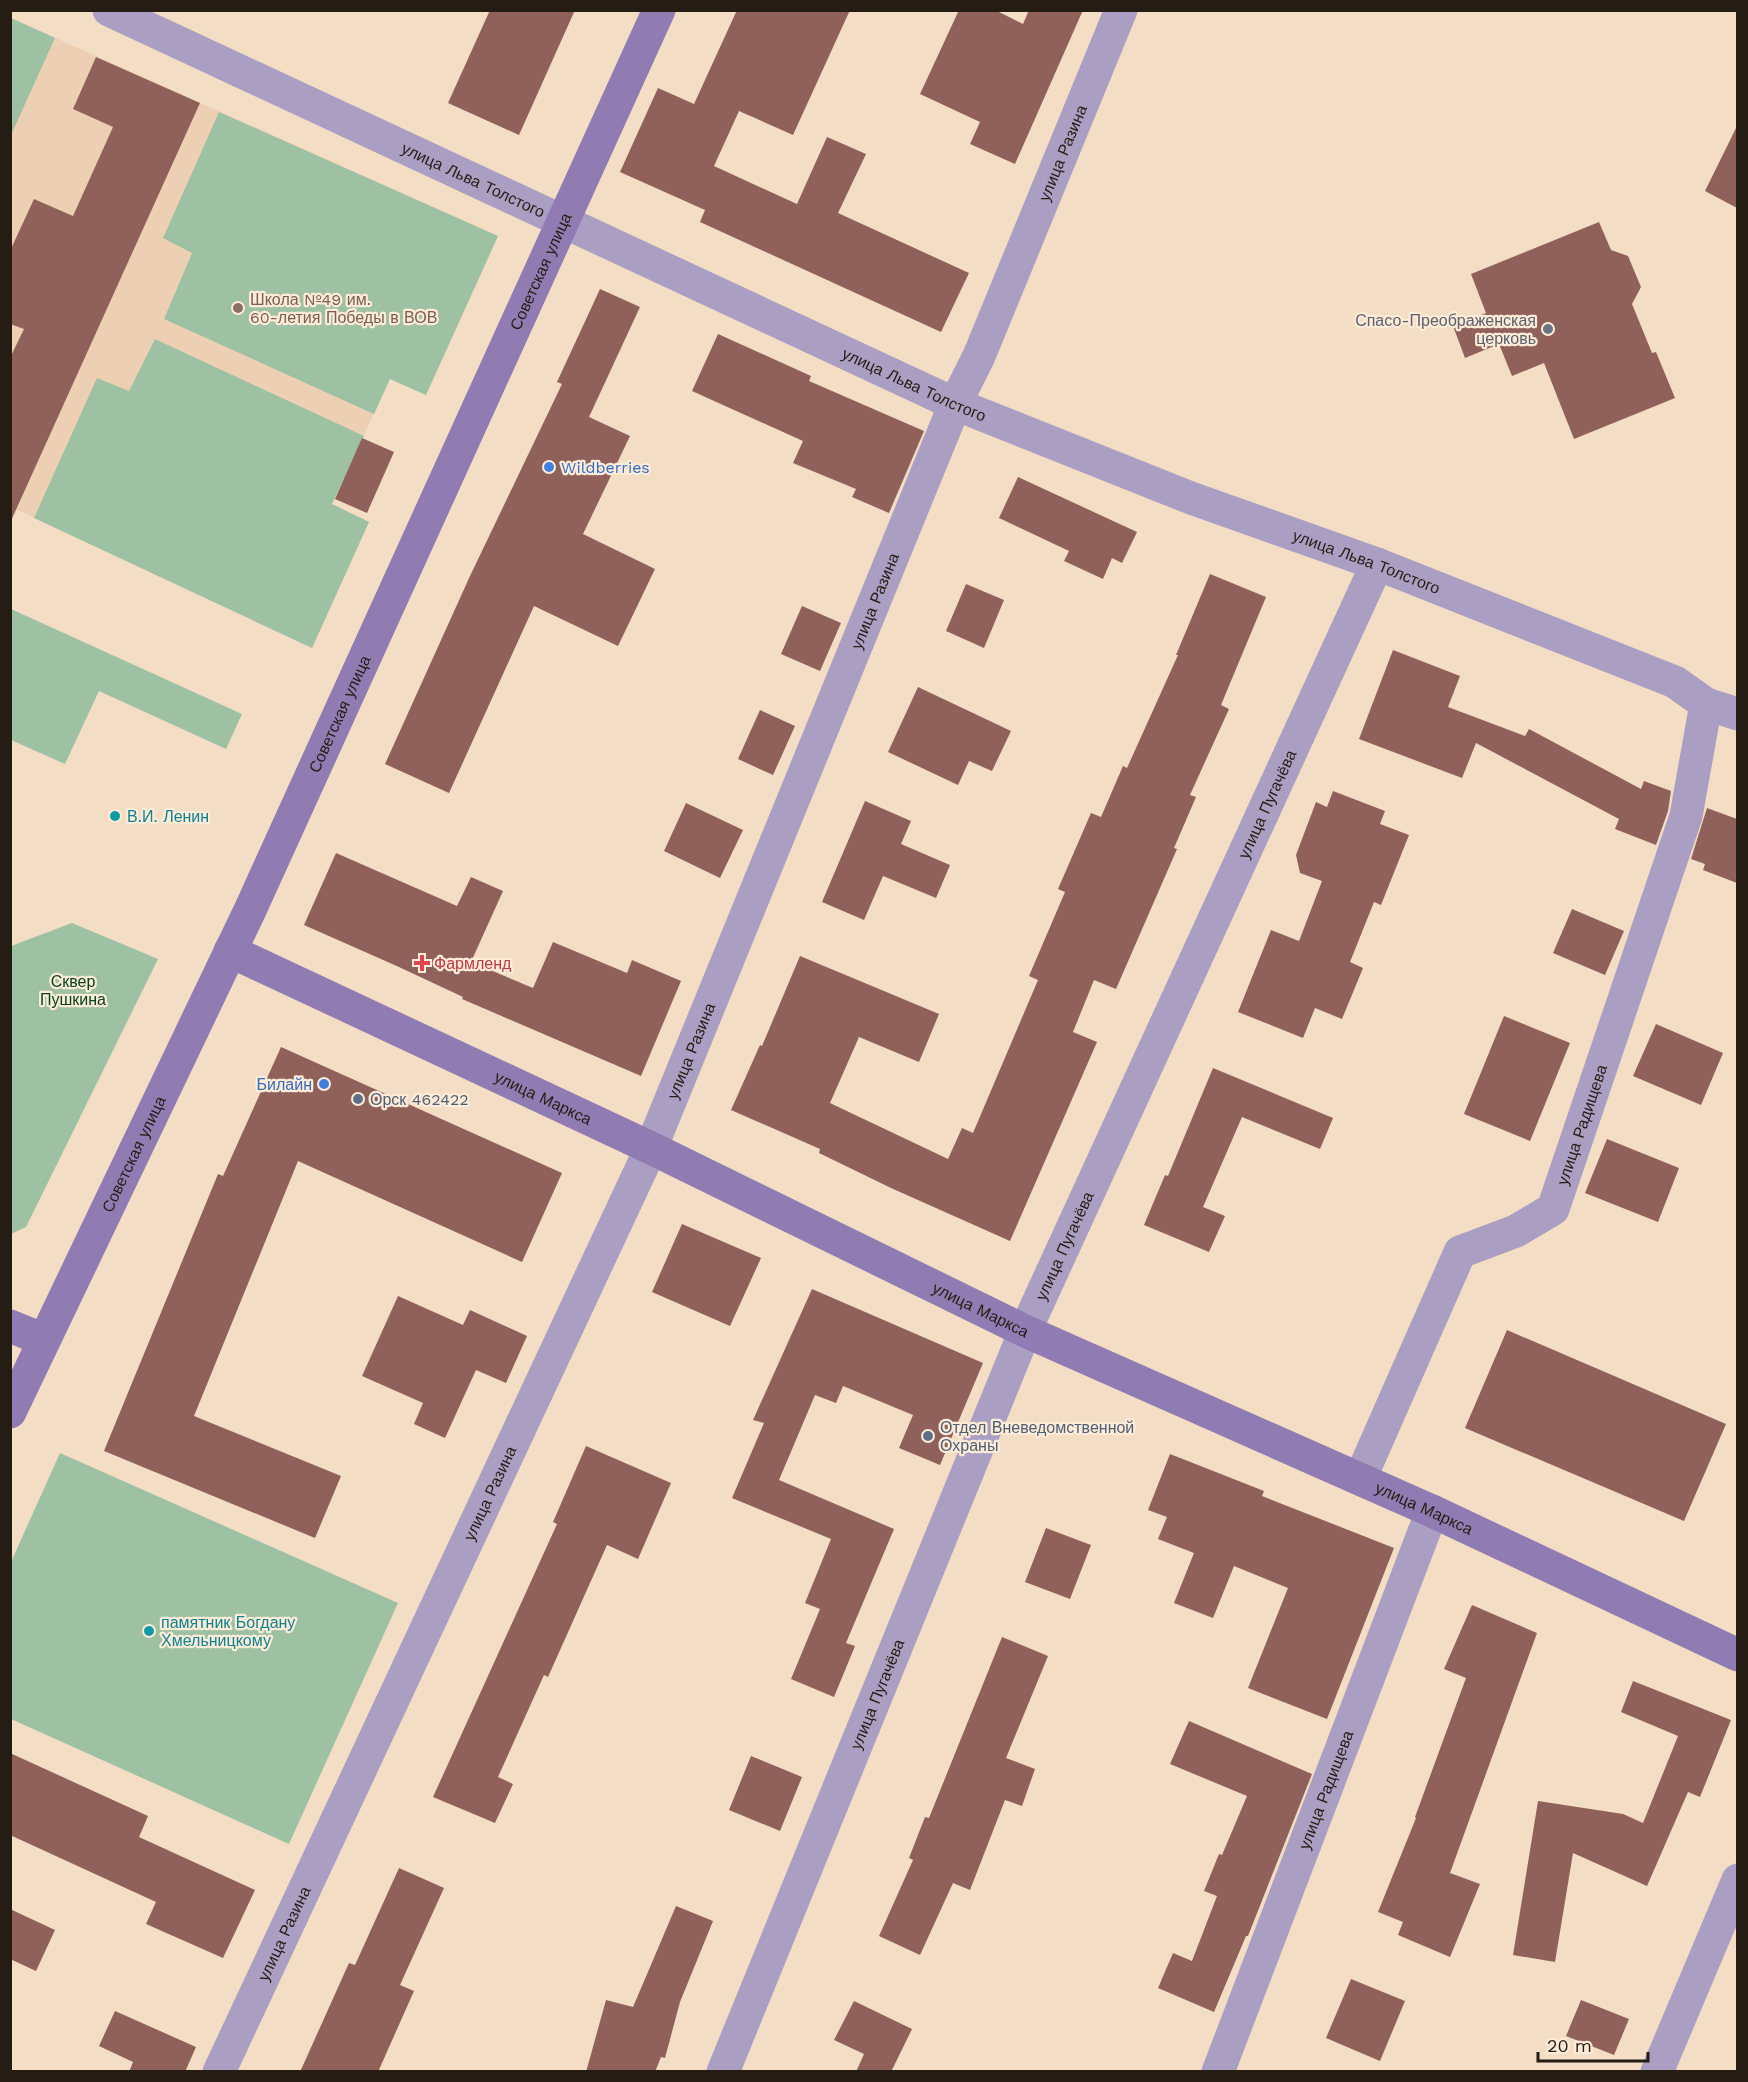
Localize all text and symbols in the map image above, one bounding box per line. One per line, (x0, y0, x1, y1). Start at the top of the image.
street label: улица Разина (1034, 102, 1091, 204)
street label: улица Льва Толстого (399, 138, 548, 221)
street label: Советская улица (505, 210, 575, 333)
place label: Школа №49 им. 60-летия Победы в ВОВ (250, 290, 437, 327)
marker: Школа №49 им. 60-летия Победы в ВОВ (231, 301, 245, 315)
place label: Спасо-Преображенская церковь (1355, 311, 1536, 348)
marker: Спасо-Преображенская церковь (1541, 322, 1555, 336)
street label: улица Льва Толстого (839, 343, 989, 425)
place label: Wildberries (561, 458, 650, 477)
marker: Wildberries (542, 460, 556, 474)
street label: улица Льва Толстого (1290, 525, 1443, 598)
street label: улица Разина (846, 550, 903, 652)
street label: Советская улица (304, 652, 374, 775)
street label: улица Пугачёва (1234, 747, 1300, 861)
place label: В.И. Ленин (127, 807, 209, 826)
marker: В.И. Ленин (108, 809, 122, 823)
place label: Фармленд (434, 954, 512, 973)
marker: Фармленд (415, 956, 429, 970)
park label: Сквер Пушкина (40, 972, 106, 1009)
street label: улица Разина (663, 1000, 719, 1102)
street label: улица Радищева (1552, 1062, 1611, 1187)
street label: улица Маркса (492, 1067, 595, 1129)
place label: Билайн (257, 1075, 312, 1094)
marker: Билайн (317, 1077, 331, 1091)
place label: Орск 462422 (370, 1090, 469, 1109)
marker: Орск 462422 (351, 1092, 365, 1106)
street label: Советская улица (97, 1093, 169, 1215)
street label: улица Пугачёва (1031, 1188, 1097, 1303)
street label: улица Маркса (930, 1278, 1032, 1341)
place label: Отдел Вневедомственной Охраны (940, 1418, 1134, 1455)
marker: Отдел Вневедомственной Охраны (921, 1429, 935, 1443)
street label: улица Разина (459, 1443, 520, 1544)
street label: улица Маркса (1373, 1478, 1476, 1538)
place label: памятник Богдану Хмельницкому (161, 1613, 295, 1650)
marker: памятник Богдану Хмельницкому (142, 1624, 156, 1638)
street label: улица Пугачёва (846, 1636, 908, 1752)
street label: улица Радищева (1294, 1728, 1357, 1852)
street label: улица Разина (254, 1883, 314, 1984)
scale bar (1538, 2025, 1648, 2063)
text: 20 m (1547, 2035, 1592, 2056)

